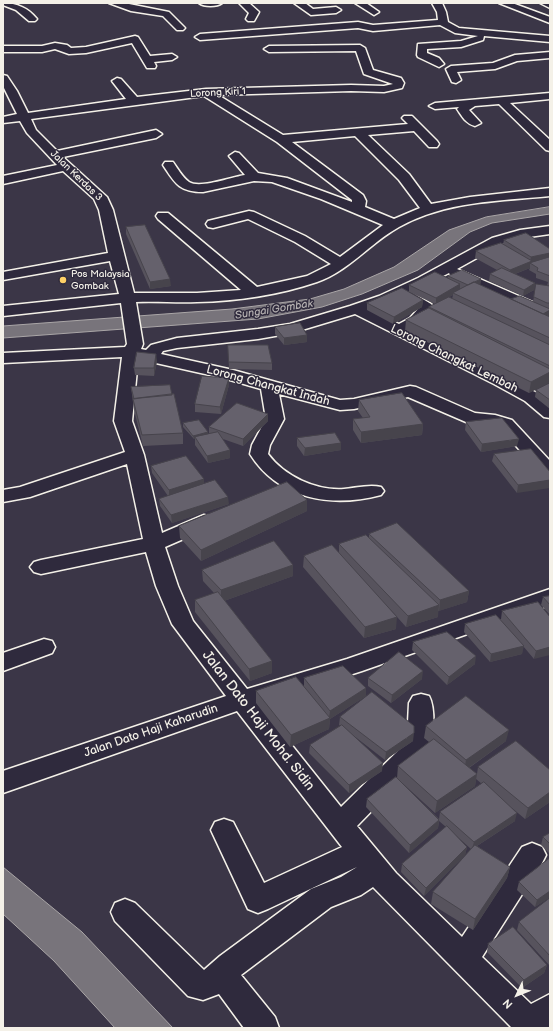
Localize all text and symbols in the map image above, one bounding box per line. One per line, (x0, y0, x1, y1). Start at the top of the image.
street label: Lorong Kiri 1 (190, 86, 246, 100)
street label: Jalan Kerdas 3 (47, 148, 105, 204)
place label: Pos Malaysia Gombak (71, 268, 130, 292)
marker: Pos Malaysia Gombak (58, 275, 68, 285)
water label: Sungai Gombak (234, 297, 314, 323)
street label: Lorong Changkat Lembah (388, 322, 520, 396)
street label: Lorong Changkat Indah (205, 363, 331, 409)
street label: Jalan Dato Haji Mohd. Sidin (198, 648, 318, 794)
street label: Jalan Dato Haji Kaharudin (82, 701, 220, 761)
north arrow (497, 975, 537, 1015)
text: N (500, 996, 515, 1011)

